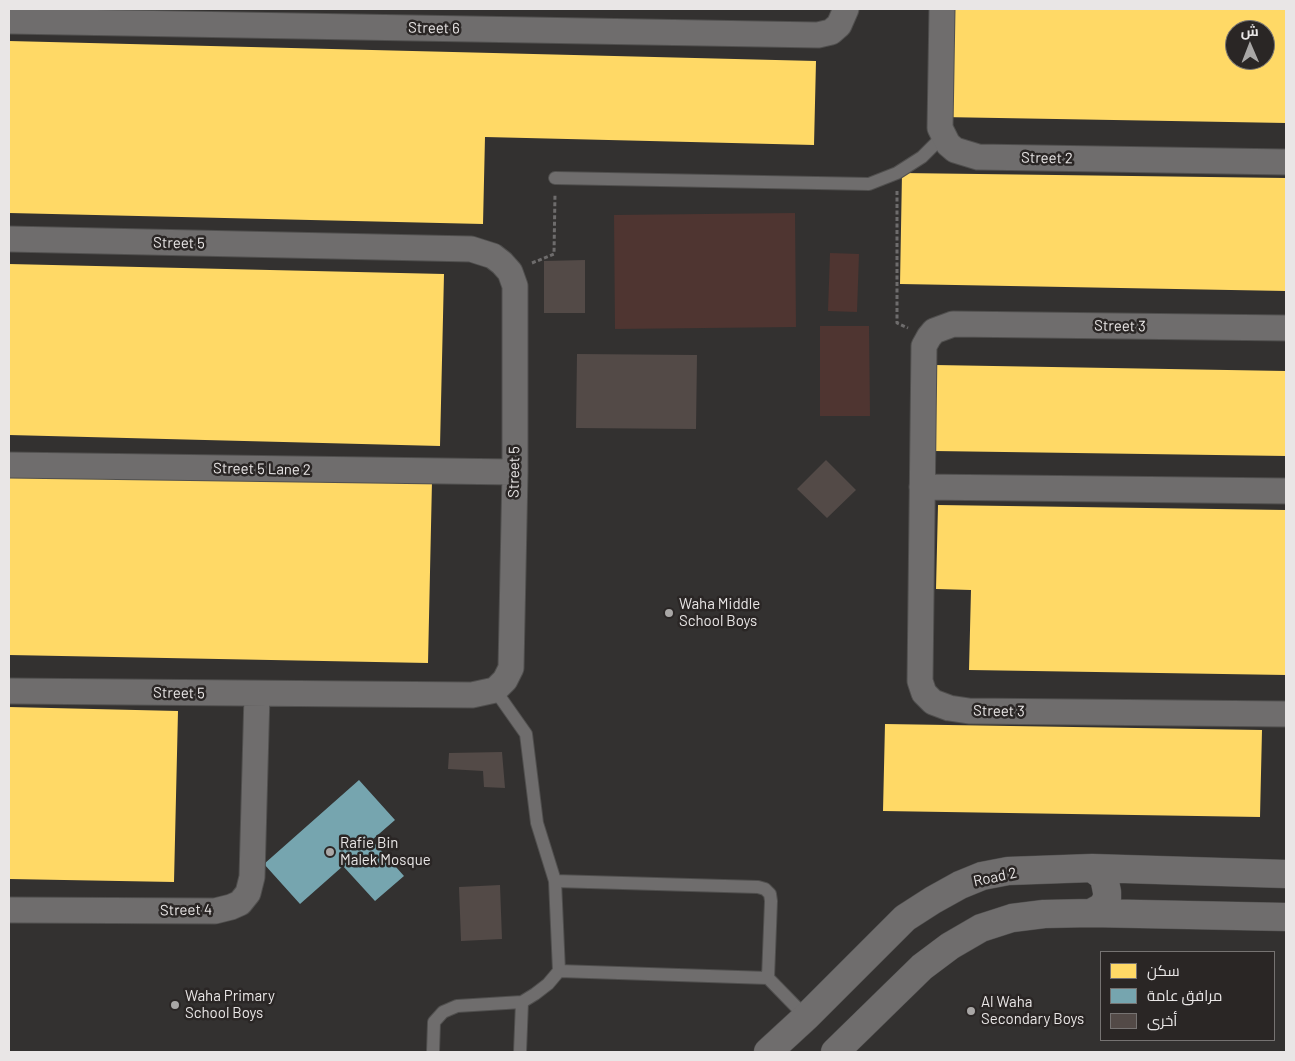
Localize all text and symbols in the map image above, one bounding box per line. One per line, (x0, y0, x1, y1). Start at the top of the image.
street label: Street 6 (408, 19, 460, 37)
north arrow (1225, 20, 1275, 70)
text: ش (1241, 22, 1259, 39)
street label: Street 2 (1021, 149, 1073, 167)
street label: Street 5 (153, 234, 205, 252)
street label: Street 3 (1094, 317, 1146, 335)
street label: Street 5 (505, 446, 523, 498)
street label: Street 5 Lane 2 (213, 459, 311, 479)
place label: Waha Middle School Boys (679, 595, 760, 630)
marker: Waha Middle School Boys (663, 607, 675, 619)
street label: Street 5 (153, 684, 205, 702)
street label: Street 3 (973, 702, 1025, 720)
place label: Rafie Bin Malek Mosque (340, 834, 431, 869)
marker: Rafie Bin Malek Mosque (324, 846, 336, 858)
street label: Road 2 (972, 864, 1018, 890)
street label: Street 4 (160, 901, 212, 919)
legend (1100, 951, 1275, 1041)
text: سكن (1147, 961, 1180, 979)
text: مرافق عامة (1147, 986, 1222, 1004)
place label: Waha Primary School Boys (185, 987, 275, 1022)
place label: Al Waha Secondary Boys (981, 993, 1084, 1028)
marker: Waha Primary School Boys (169, 999, 181, 1011)
marker: Al Waha Secondary Boys (965, 1005, 977, 1017)
text: أخرى (1147, 1011, 1177, 1029)

